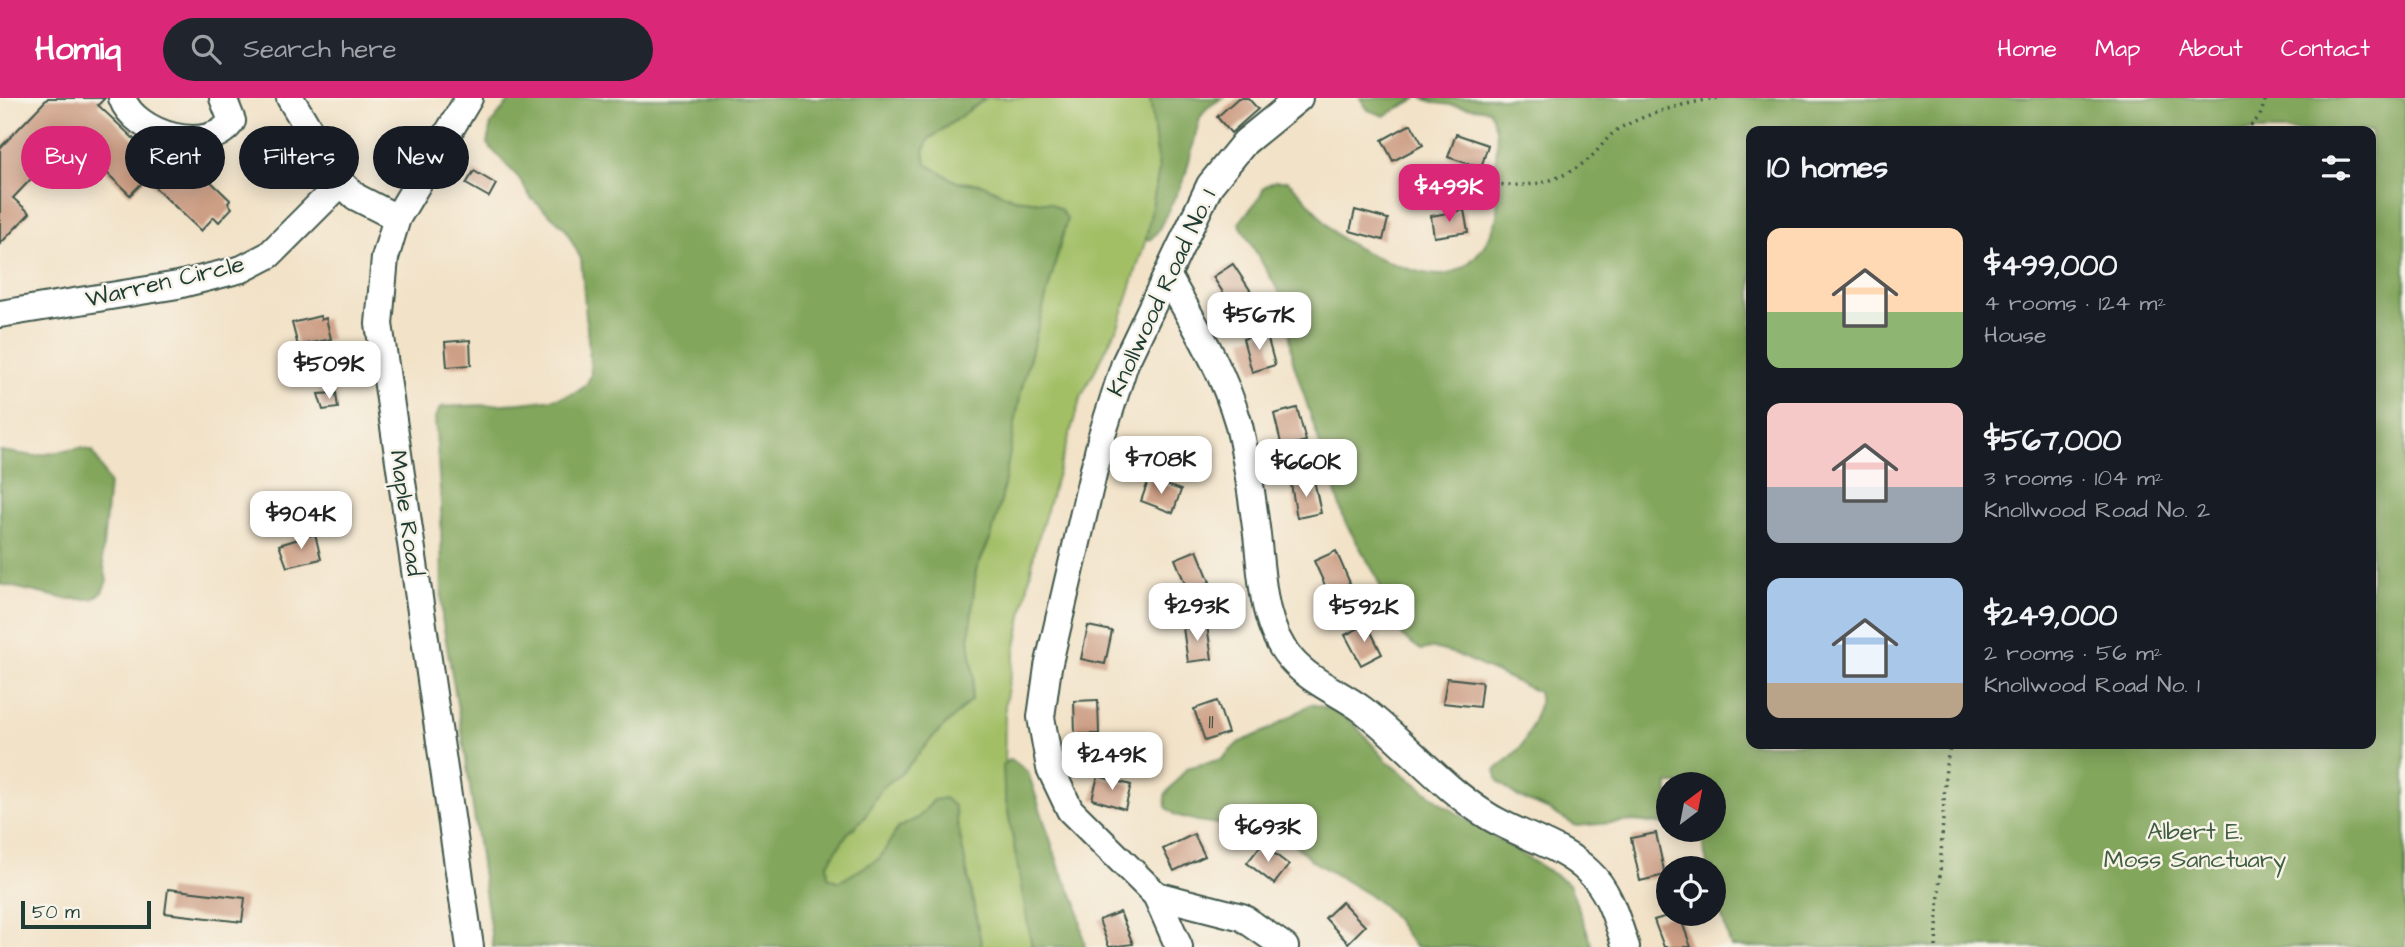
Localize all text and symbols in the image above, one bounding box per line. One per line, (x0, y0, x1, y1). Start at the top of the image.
search box (163, 18, 653, 81)
text: Homiq (35, 26, 121, 72)
icon: search (187, 30, 225, 68)
text: Search here (243, 31, 397, 67)
text: Home (1997, 32, 2057, 66)
text: Map (2095, 32, 2140, 66)
text: About (2178, 32, 2243, 66)
text: Contact (2281, 32, 2370, 66)
chip: Buy (21, 126, 111, 189)
chip: Rent (125, 126, 225, 189)
chip: Filters (239, 126, 359, 189)
chip: New (373, 126, 469, 189)
text: 10 homes (1767, 147, 1888, 189)
icon: filters (2317, 149, 2355, 187)
pin: $499K (1400, 164, 1498, 224)
text: $499K (1415, 171, 1483, 203)
street label: Knollwood Road No. 1 (1099, 184, 1225, 402)
text: $499,000 (1984, 245, 2117, 287)
street label: Warren Circle (82, 247, 248, 317)
icon: home (1823, 256, 1907, 340)
text: 4 rooms · 124 m² (1984, 287, 2166, 319)
pin: $567K (1210, 292, 1308, 352)
text: $567K (1223, 299, 1295, 331)
text: House (1984, 319, 2047, 351)
pin: $509K (280, 342, 378, 401)
text: $509K (294, 348, 364, 380)
text: $567,000 (1984, 420, 2121, 462)
icon: home (1823, 431, 1907, 515)
pin: $708K (1112, 436, 1210, 496)
pin: $660K (1257, 440, 1355, 499)
text: $708K (1126, 443, 1196, 475)
text: $660K (1271, 446, 1341, 478)
street label: Maple Road (380, 448, 432, 578)
text: 3 rooms · 104 m² (1984, 462, 2163, 494)
pin: $904K (252, 491, 350, 551)
text: Knollwood Road No. 2 (1984, 494, 2210, 526)
text: $904K (266, 498, 336, 530)
pin: $293K (1148, 584, 1246, 643)
pin: $592K (1315, 584, 1413, 644)
text: $293K (1165, 590, 1229, 622)
text: $592K (1329, 591, 1399, 623)
text: $249,000 (1984, 595, 2117, 637)
icon: home (1823, 606, 1907, 690)
text: 2 rooms · 56 m² (1984, 637, 2162, 669)
text: Knollwood Road No. 1 (1984, 669, 2200, 701)
house number: 11 (1208, 707, 1214, 736)
pin: $249K (1063, 732, 1161, 792)
text: $249K (1078, 739, 1146, 771)
north arrow (1656, 772, 1726, 842)
map controls (1656, 772, 1726, 926)
pin: $693K (1219, 804, 1317, 864)
text: $693K (1235, 811, 1301, 843)
park label: Albert E. Moss Sanctuary (2104, 815, 2286, 878)
button: locate (1656, 856, 1726, 926)
scale bar (21, 898, 150, 930)
text: 50 m (32, 899, 80, 926)

